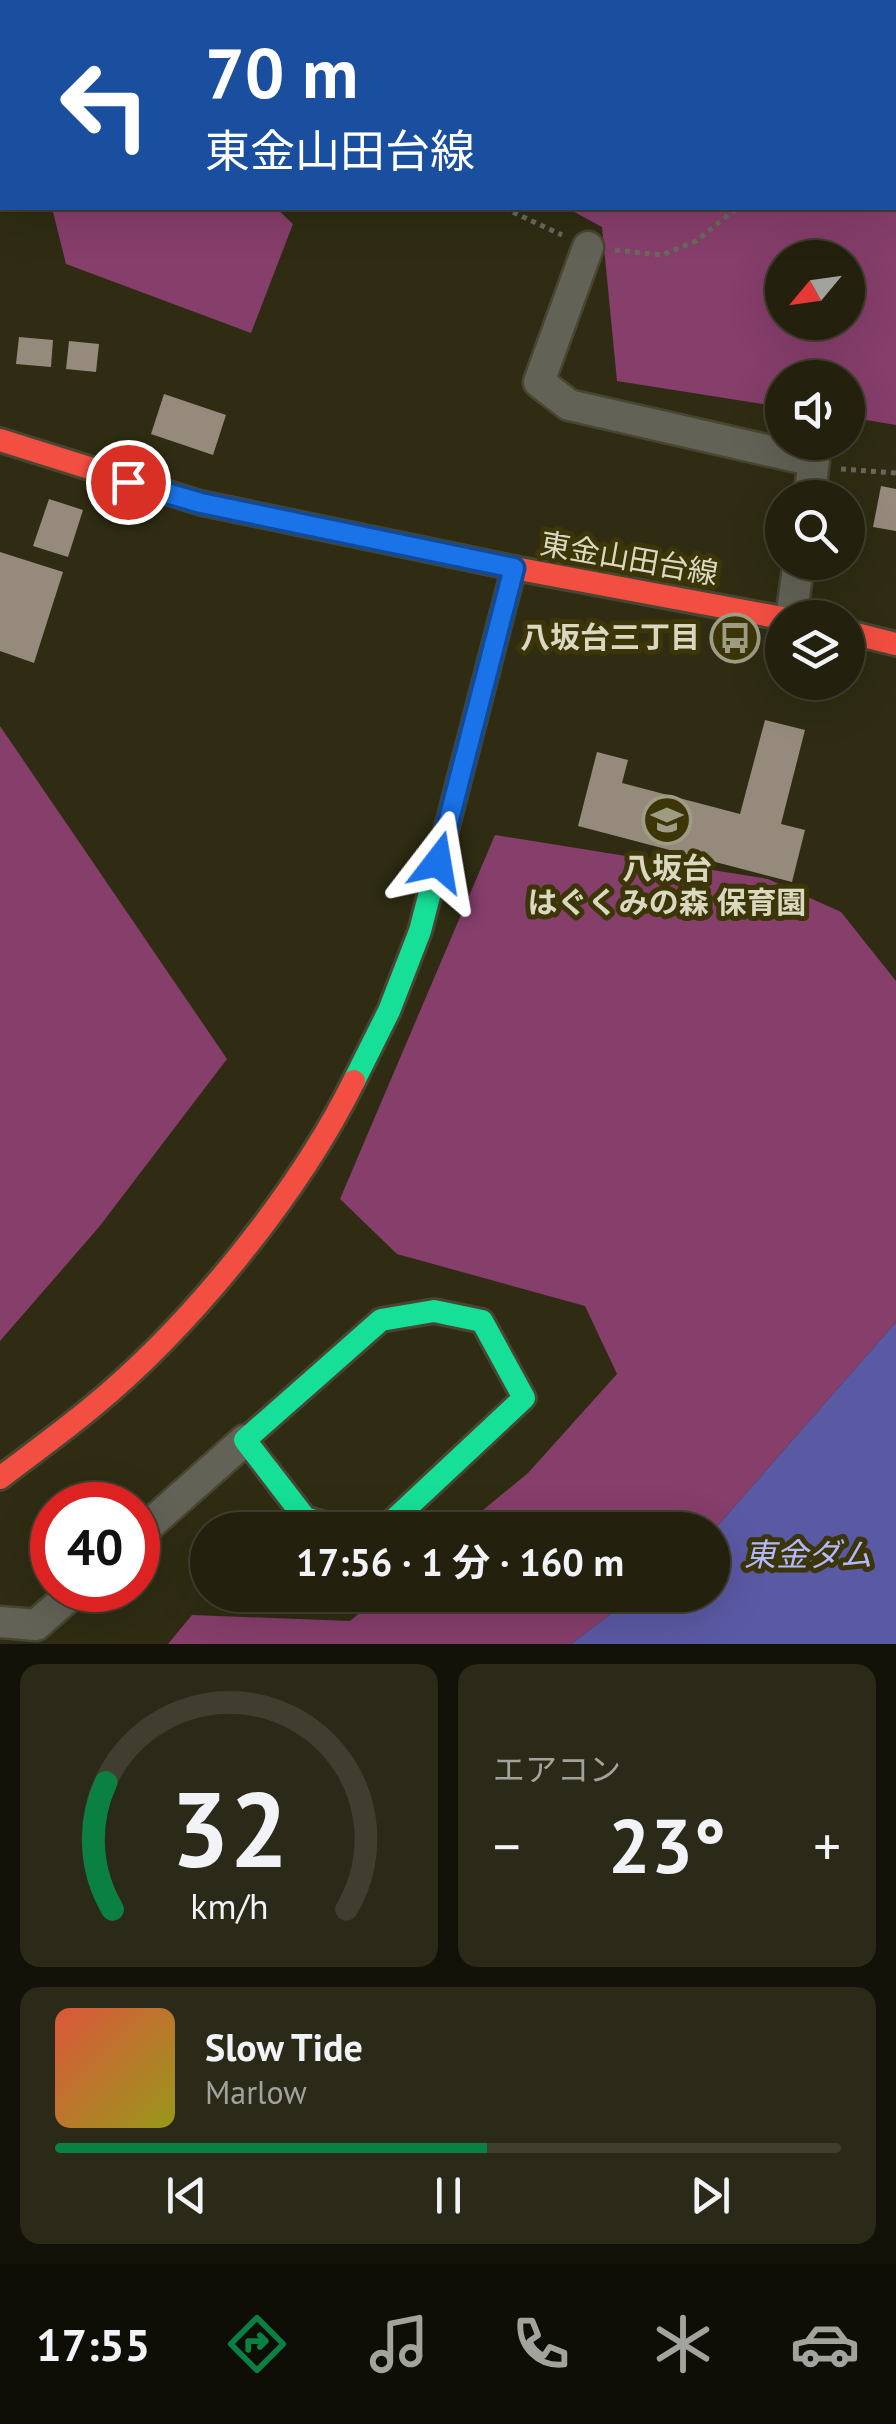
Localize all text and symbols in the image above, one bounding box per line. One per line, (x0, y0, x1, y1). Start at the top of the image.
text: 70 m (205, 27, 358, 117)
icon: left (40, 40, 170, 170)
text: 東金山田台線 (205, 121, 475, 179)
north arrow (765, 240, 865, 340)
map controls (765, 240, 865, 700)
button: sound (765, 360, 865, 460)
pin (86, 440, 171, 525)
icon: arrive (101, 455, 156, 510)
button: search (765, 480, 865, 580)
street label: 東金山田台線 (537, 523, 721, 592)
button: layers (765, 600, 865, 700)
bus stop icon: 八坂台三丁目 (709, 612, 761, 664)
place label: 八坂台三丁目 (520, 617, 700, 656)
school or university icon: 八坂台 はぐくみの森 保育園 (641, 794, 693, 846)
position arrow (386, 810, 490, 914)
place label: 八坂台 はぐくみの森 保育園 (528, 848, 806, 921)
speed limit sign: 40 (30, 1482, 160, 1612)
water label: 東金ダム (744, 1533, 872, 1575)
text: 17:56 · 1 分 · 160 m (296, 1537, 624, 1586)
text: エアコン (493, 1748, 621, 1790)
text: 32 (170, 1761, 288, 1896)
text: 23° (608, 1797, 726, 1894)
text: − (493, 1810, 521, 1881)
text: + (813, 1810, 841, 1881)
text: km/h (190, 1883, 268, 1929)
text: Slow Tide (205, 2022, 363, 2071)
text: Marlow (205, 2071, 307, 2113)
icon: previous (159, 2168, 214, 2223)
icon: pause (421, 2168, 476, 2223)
icon: next (683, 2168, 738, 2223)
icon: directions (222, 2309, 292, 2379)
icon: music (364, 2309, 434, 2379)
icon: phone (506, 2309, 576, 2379)
icon: climate (648, 2309, 718, 2379)
icon: car (790, 2309, 860, 2379)
text: 17:55 (36, 2315, 150, 2373)

